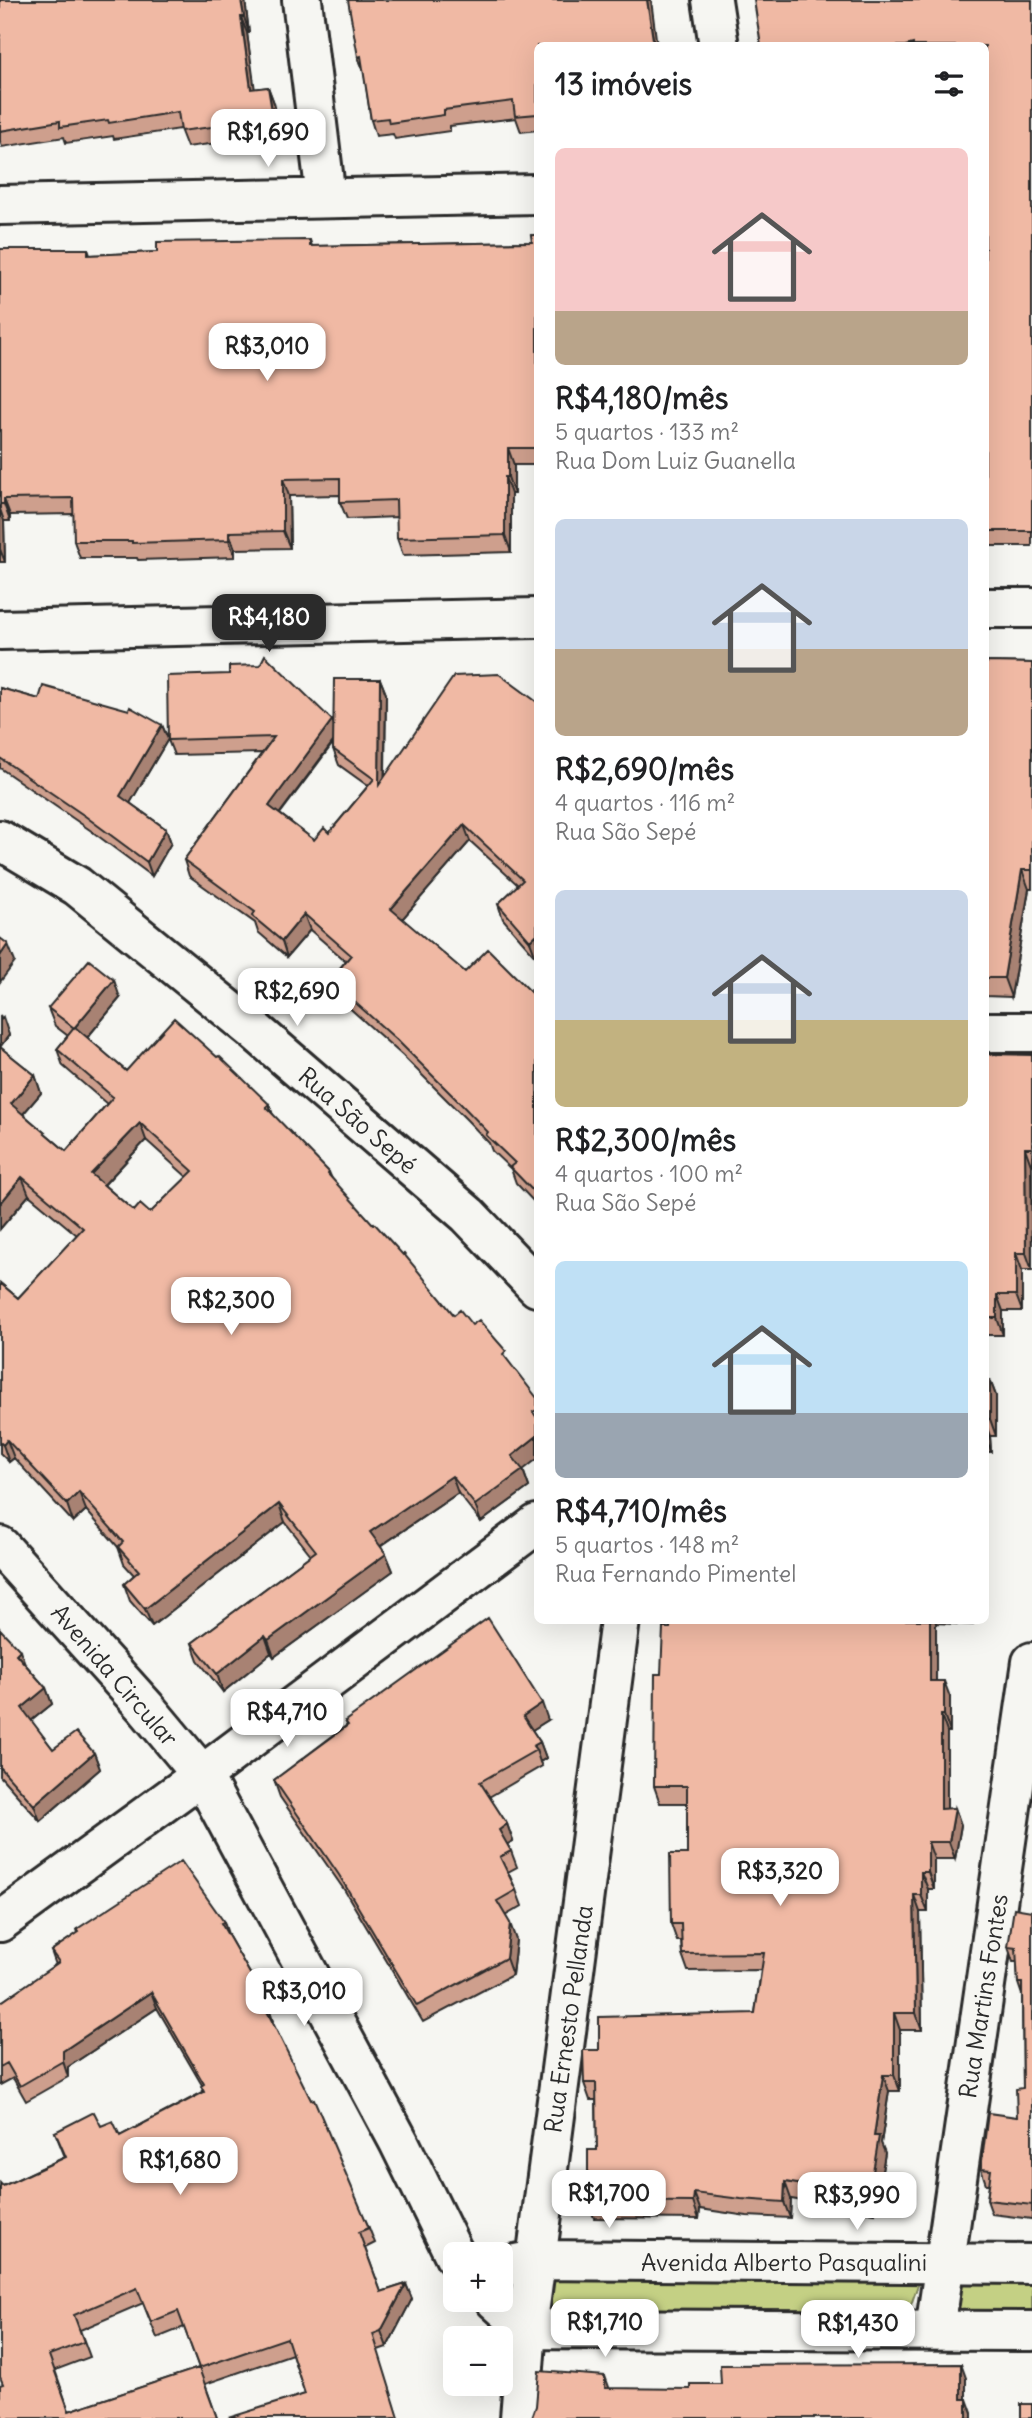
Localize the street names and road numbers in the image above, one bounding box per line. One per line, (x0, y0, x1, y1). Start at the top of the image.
street label: Rua São Sepé (293, 1060, 423, 1180)
street label: Avenida Circular (45, 1598, 185, 1752)
street label: Rua Martins Fontes (952, 1892, 1014, 2100)
street label: Rua Ernesto Pellanda (537, 1903, 599, 2135)
street label: Avenida Alberto Pasqualini (641, 2247, 927, 2277)

